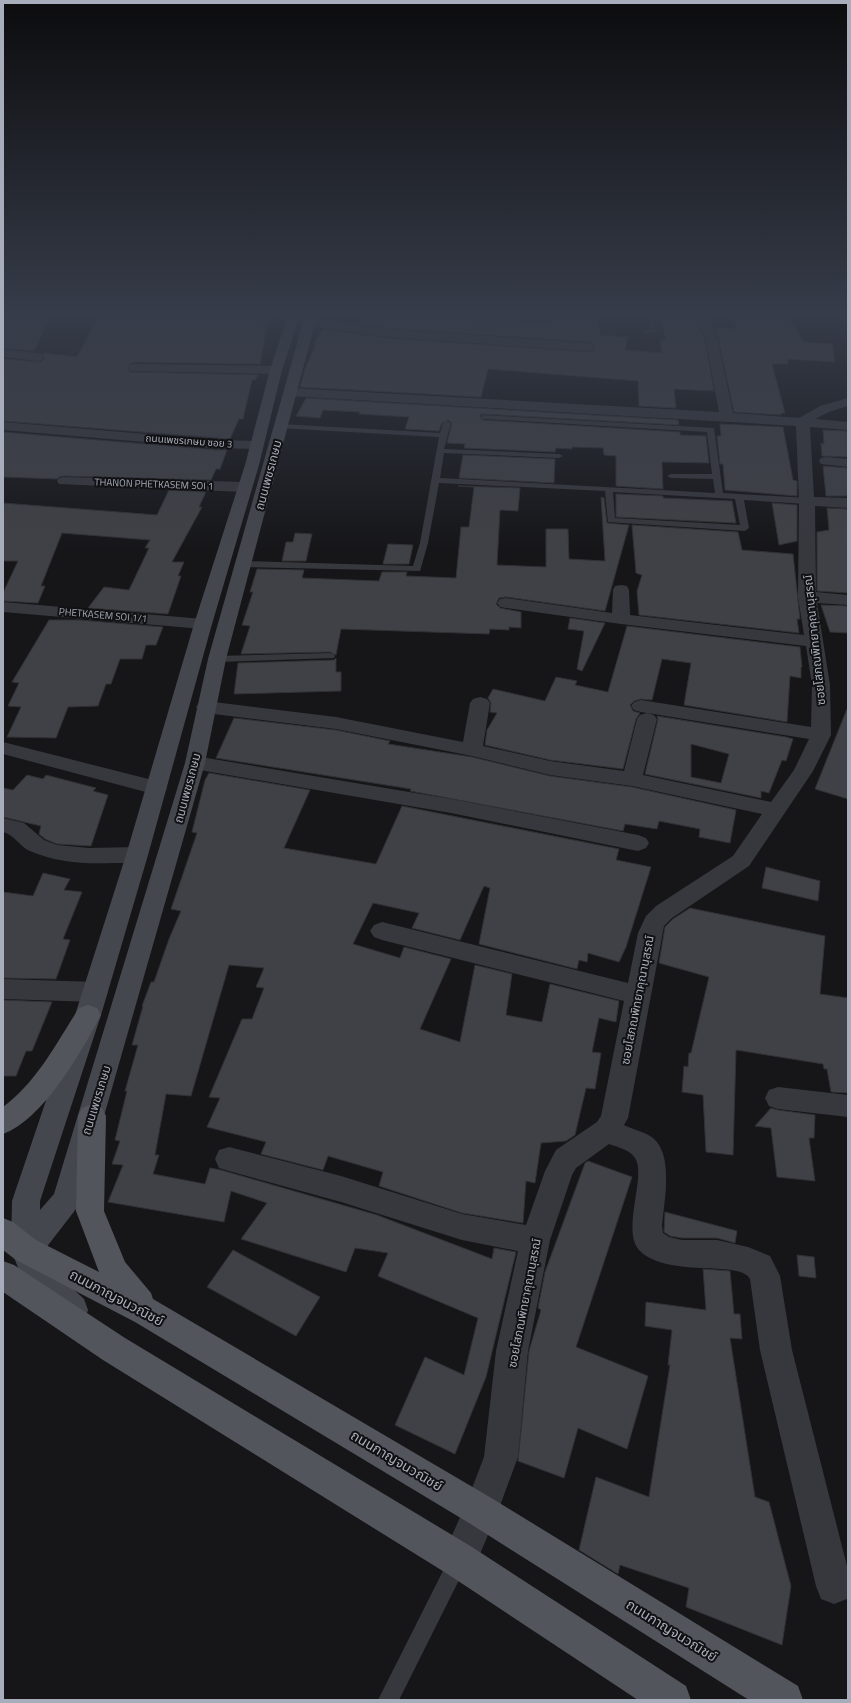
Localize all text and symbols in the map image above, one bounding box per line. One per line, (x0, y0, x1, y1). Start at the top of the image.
street label: ถนนเพชรเกษม ซอย 3 (145, 430, 233, 452)
street label: ถนนเพชรเกษม (250, 438, 286, 512)
street label: THANON PHETKASEM SOI 1 (94, 474, 214, 494)
street label: ซอยโสภณพิทยาคุณานุสรณ์ (798, 574, 830, 706)
street label: PHETKASEM SOI 1/1 (58, 604, 148, 626)
street label: ถนนเพชรเกษม (169, 751, 205, 825)
street label: ซอยโสภณพิทยาคุณานุสรณ์ (615, 934, 659, 1066)
street label: ถนนเพชรเกษม (76, 1063, 116, 1137)
street label: ซอยโสภณพิทยาคุณานุสรณ์ (502, 1237, 546, 1369)
street label: ถนนกาญจนวณิชย์ (66, 1263, 168, 1331)
street label: ถนนกาญจนวณิชย์ (347, 1424, 447, 1496)
street label: ถนนกาญจนวณิชย์ (622, 1594, 722, 1667)

